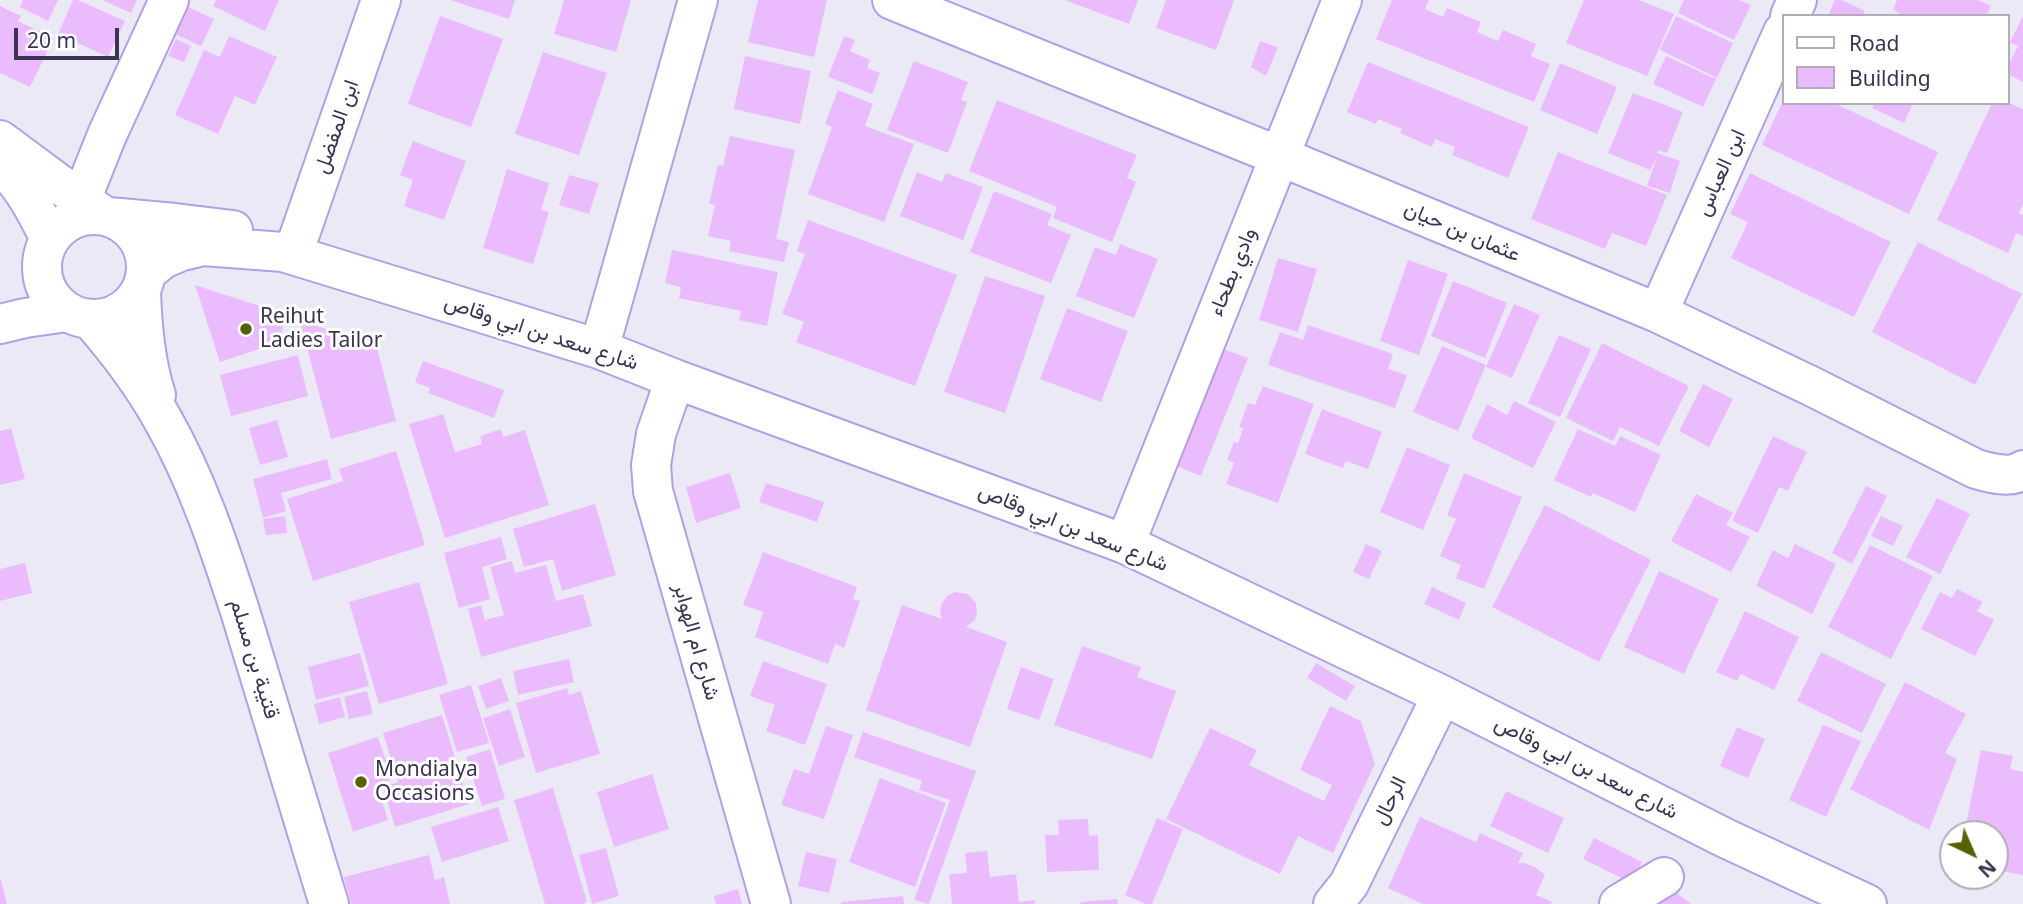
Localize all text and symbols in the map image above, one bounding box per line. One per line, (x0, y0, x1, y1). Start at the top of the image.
scale bar (18, 14, 122, 58)
legend (1782, 14, 2009, 105)
text: 20 m (27, 26, 76, 54)
text: Road (1849, 29, 1899, 57)
text: Building (1849, 64, 1931, 92)
street label: ابن المفضل (309, 77, 365, 177)
street label: ابن العباس (1691, 126, 1751, 220)
street label: عثمان بن حيان (1400, 196, 1524, 268)
street label: وادي بطحاء (1204, 224, 1262, 320)
street label: شارع سعد بن ابي وقاص (441, 290, 641, 376)
place label: Reihut Ladies Tailor (260, 304, 382, 354)
marker: Reihut Ladies Tailor (238, 321, 254, 337)
street label: شارع سعد بن ابي وقاص (974, 478, 1172, 578)
street label: شارع ام الهوابر (667, 581, 725, 703)
street label: قتيبة بن مسلم (224, 596, 284, 722)
street label: شارع سعد بن ابي وقاص (1490, 711, 1682, 825)
place label: Mondialya Occasions (375, 757, 478, 807)
street label: الرحال (1368, 773, 1412, 829)
marker: Mondialya Occasions (353, 774, 369, 790)
north arrow (1939, 820, 2009, 890)
text: N (1973, 854, 2002, 883)

